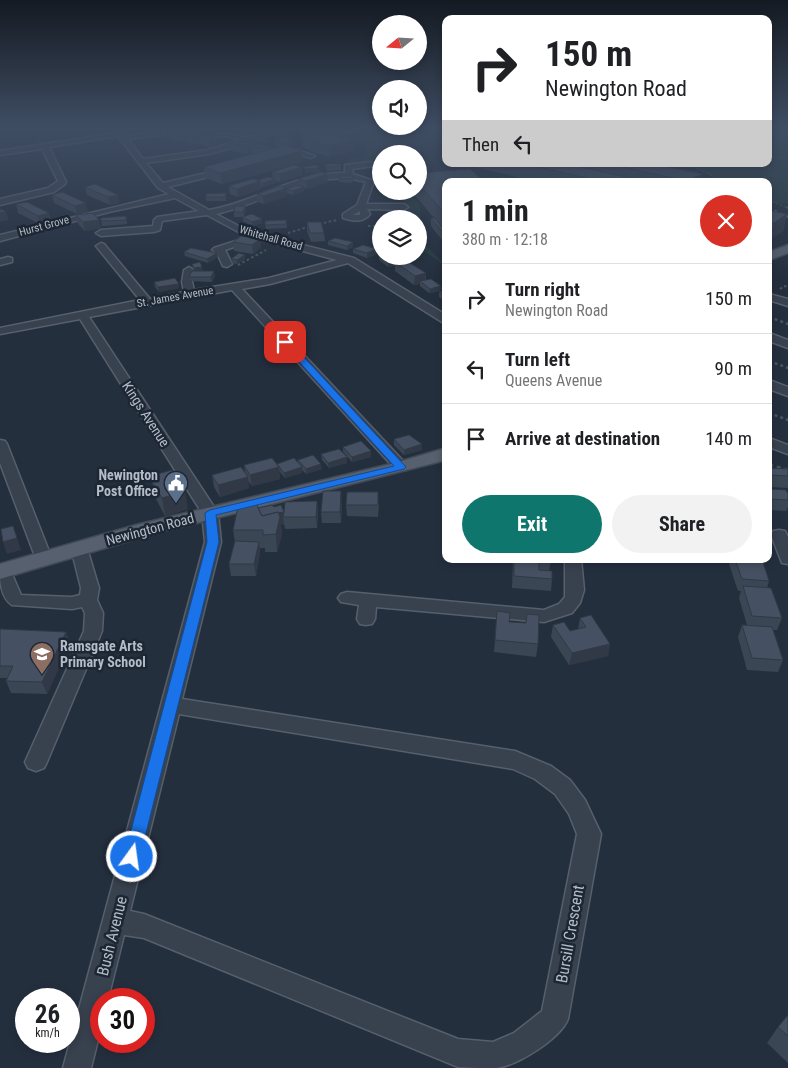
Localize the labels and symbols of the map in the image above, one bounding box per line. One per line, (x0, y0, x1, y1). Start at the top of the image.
north arrow (372, 15, 428, 70)
street label: Hurst Grove (18, 213, 70, 239)
street label: Whitehall Road (238, 223, 304, 253)
street label: St. James Avenue (136, 284, 214, 310)
pin (264, 321, 306, 363)
street label: Kings Avenue (119, 378, 173, 450)
place label: Newington Post Office (96, 467, 158, 499)
public building icon: Newington Post Office (163, 470, 189, 504)
street label: Newington Road (104, 510, 196, 548)
place label: Ramsgate Arts Primary School (60, 638, 146, 670)
school or university icon: Ramsgate Arts Primary School (29, 641, 55, 675)
position arrow (105, 830, 157, 882)
street label: Bursill Crescent (552, 883, 588, 985)
street label: Bush Avenue (93, 894, 131, 978)
speed limit sign: 30 (90, 988, 155, 1053)

